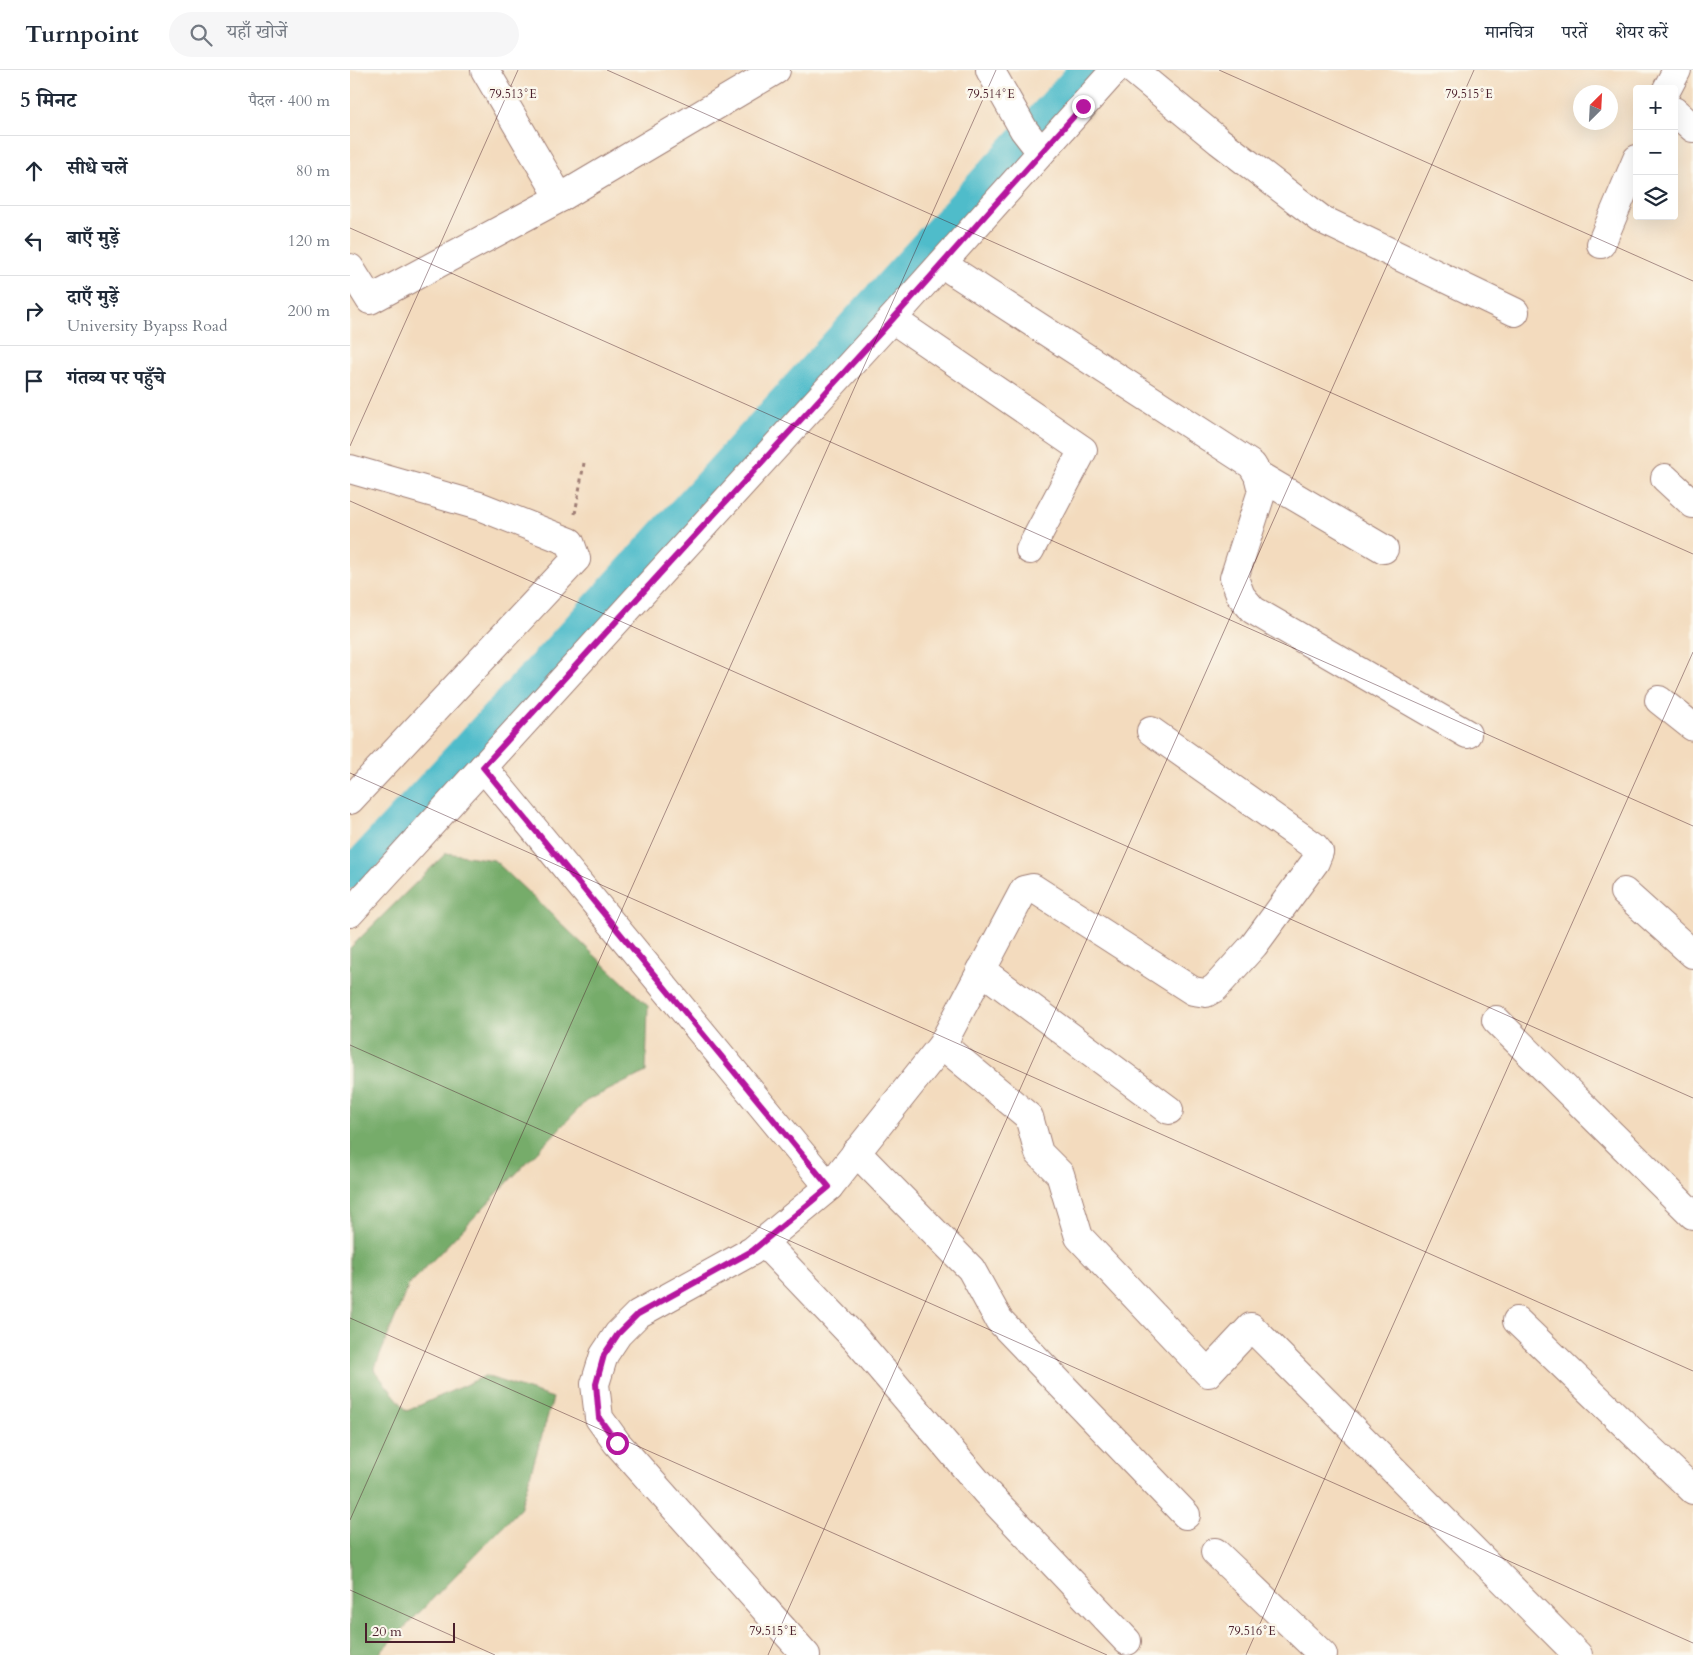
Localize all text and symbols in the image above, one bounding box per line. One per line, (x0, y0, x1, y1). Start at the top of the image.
search box (169, 12, 519, 57)
text: Turnpoint (25, 18, 139, 51)
text: यहाँ खोजें (227, 19, 287, 45)
text: मानचित्र (1485, 20, 1534, 45)
text: परतें (1562, 20, 1587, 45)
text: शेयर करें (1615, 20, 1668, 45)
icon: search (187, 21, 215, 49)
north arrow (1573, 85, 1618, 130)
map controls (1633, 85, 1678, 220)
button: + (1633, 85, 1678, 130)
text: 5 मिनट (20, 86, 76, 115)
text: 79.513°E (489, 86, 537, 102)
text: 79.514°E (967, 86, 1015, 102)
text: 79.515°E (1445, 86, 1493, 102)
text: पैदल · 400 m (249, 90, 330, 112)
route end (1072, 95, 1095, 118)
button: − (1633, 130, 1678, 175)
text: सीधे चलें (67, 155, 127, 181)
icon: ahead (20, 157, 48, 185)
text: 80 m (296, 160, 330, 182)
button: layers (1633, 175, 1678, 220)
text: बाएँ मुड़ें (67, 225, 119, 251)
icon: left (20, 227, 48, 255)
text: 120 m (288, 230, 330, 252)
text: दाएँ मुड़ें (67, 284, 119, 310)
icon: right (20, 297, 48, 325)
text: 200 m (288, 300, 330, 322)
text: University Byapss Road (67, 315, 227, 337)
text: गंतव्य पर पहुँचे (67, 365, 165, 391)
icon: arrive (20, 367, 48, 395)
route start (606, 1432, 629, 1455)
scale bar (365, 1620, 455, 1643)
text: 20 m (372, 1622, 402, 1641)
text: 79.515°E (749, 1623, 797, 1639)
text: 79.516°E (1228, 1623, 1276, 1639)

